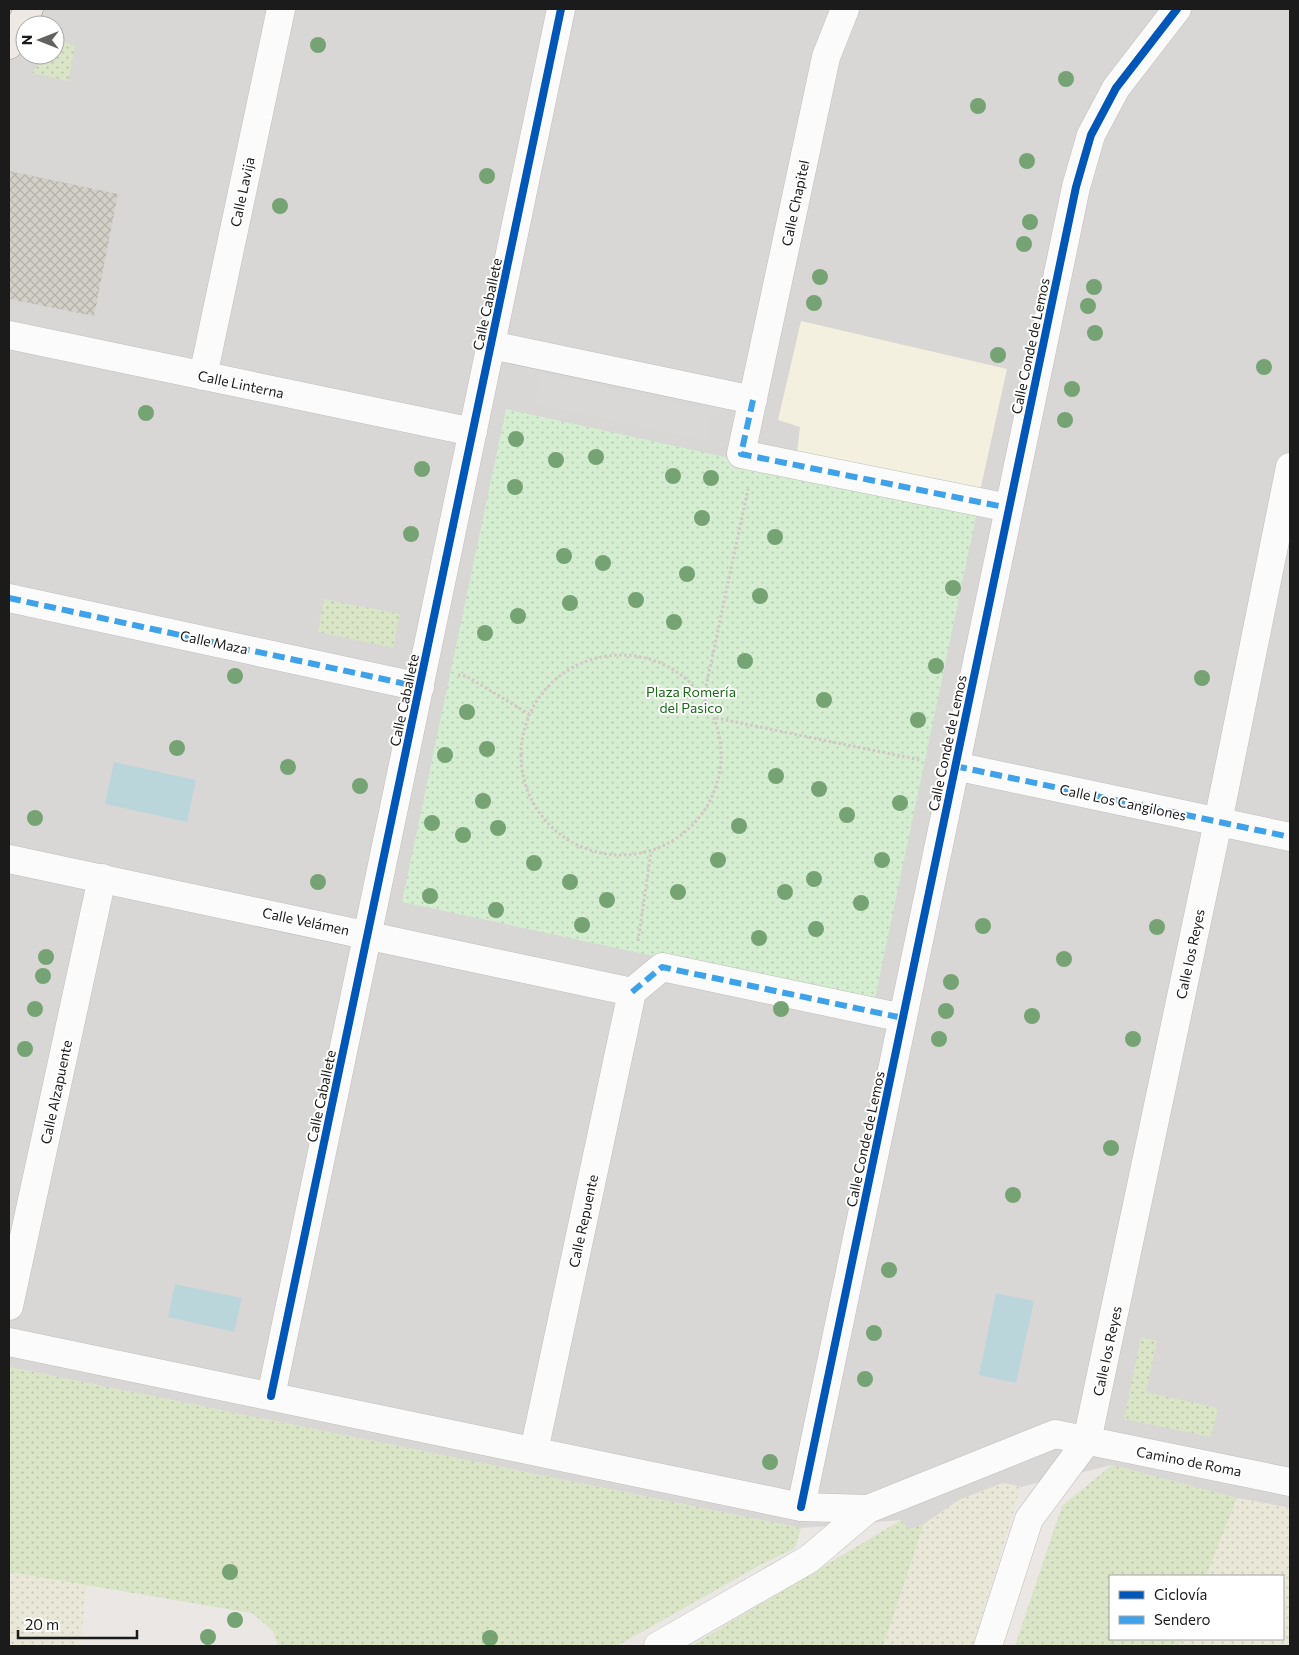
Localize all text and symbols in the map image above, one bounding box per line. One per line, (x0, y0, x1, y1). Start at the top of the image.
north arrow (15, 15, 65, 65)
text: N (18, 35, 35, 45)
street label: Calle Lavija (226, 156, 258, 228)
street label: Calle Chapitel (778, 158, 812, 248)
street label: Calle Caballete (469, 256, 505, 352)
street label: Calle Conde de Lemos (1007, 276, 1053, 416)
street label: Calle Linterna (196, 367, 286, 401)
street label: Calle Maza (179, 627, 249, 657)
street label: Calle Caballete (386, 652, 422, 748)
street label: Calle Conde de Lemos (924, 673, 970, 813)
park label: Plaza Romería del Pasico (646, 683, 736, 716)
street label: Calle Los Cangilones (1058, 780, 1188, 824)
street label: Calle Velámen (261, 903, 351, 939)
street label: Calle los Reyes (1172, 907, 1208, 1001)
street label: Calle Alzapuente (37, 1038, 75, 1146)
street label: Calle Caballete (303, 1048, 339, 1144)
street label: Calle Conde de Lemos (842, 1069, 888, 1209)
street label: Calle Repuente (565, 1173, 601, 1269)
street label: Calle los Reyes (1089, 1304, 1125, 1398)
street label: Camino de Roma (1135, 1442, 1243, 1480)
legend (1109, 1575, 1284, 1640)
text: Ciclovía (1154, 1585, 1207, 1603)
scale bar (18, 1608, 136, 1640)
text: Sendero (1154, 1610, 1211, 1628)
text: 20 m (25, 1615, 59, 1633)

